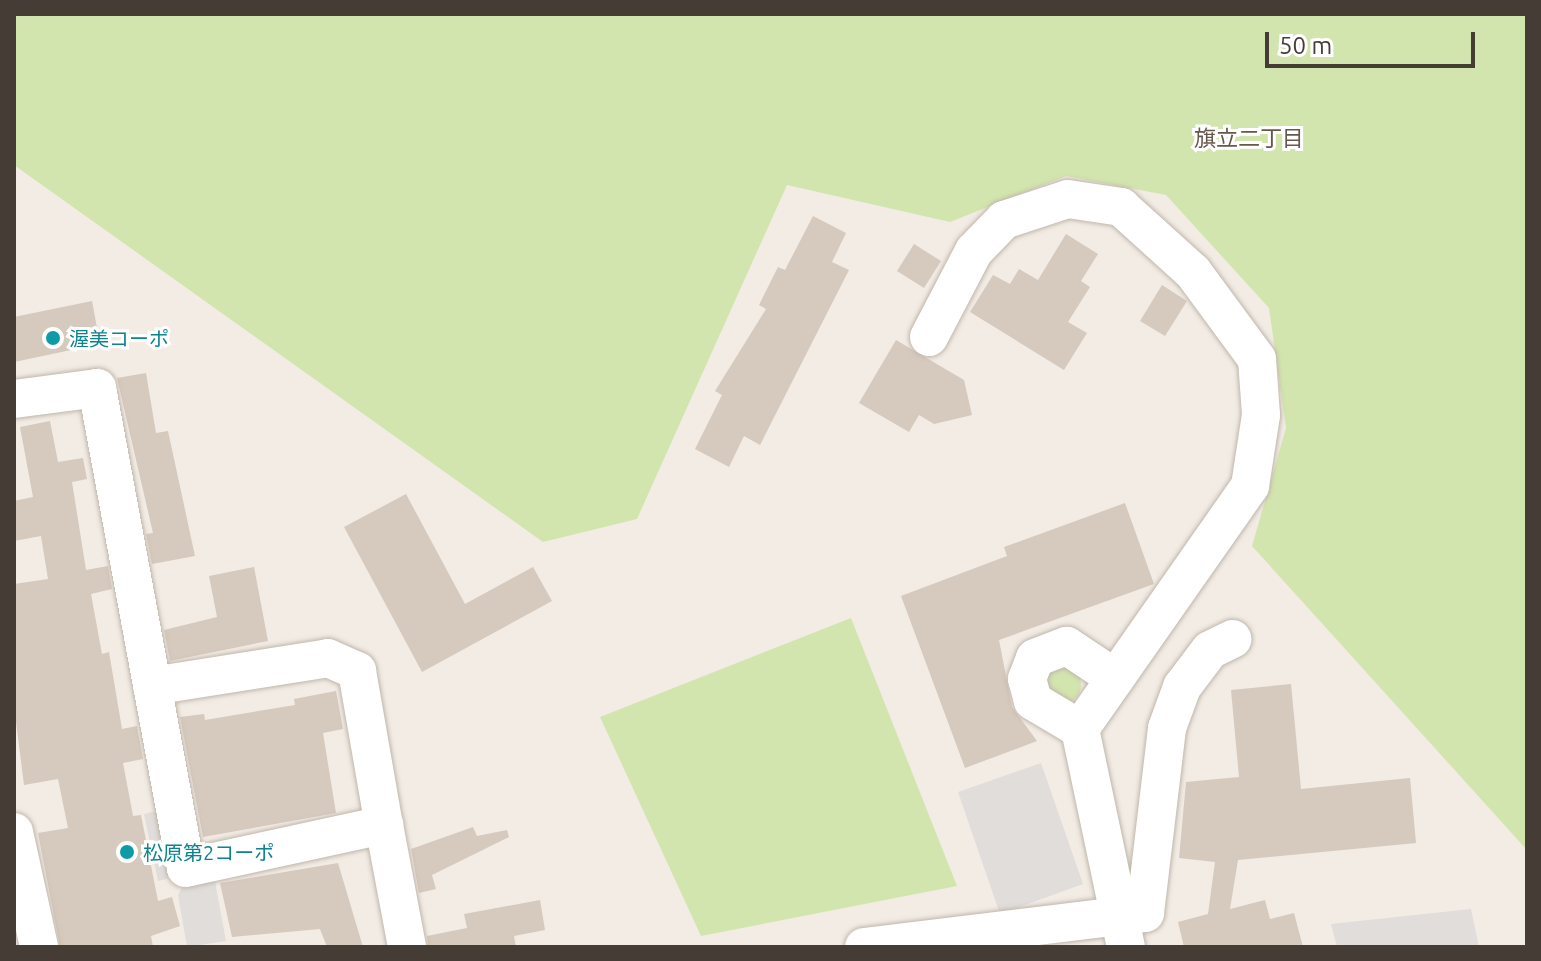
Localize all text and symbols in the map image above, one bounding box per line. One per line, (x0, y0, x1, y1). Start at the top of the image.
scale bar (1269, 16, 1479, 66)
text: 50 m (1279, 32, 1332, 59)
district label: 旗立二丁目 (1194, 125, 1304, 151)
place label: 渥美コーポ (69, 326, 169, 350)
marker: 渥美コーポ (44, 329, 62, 347)
place label: 松原第2コーポ (143, 840, 274, 864)
marker: 松原第2コーポ (118, 843, 136, 861)

